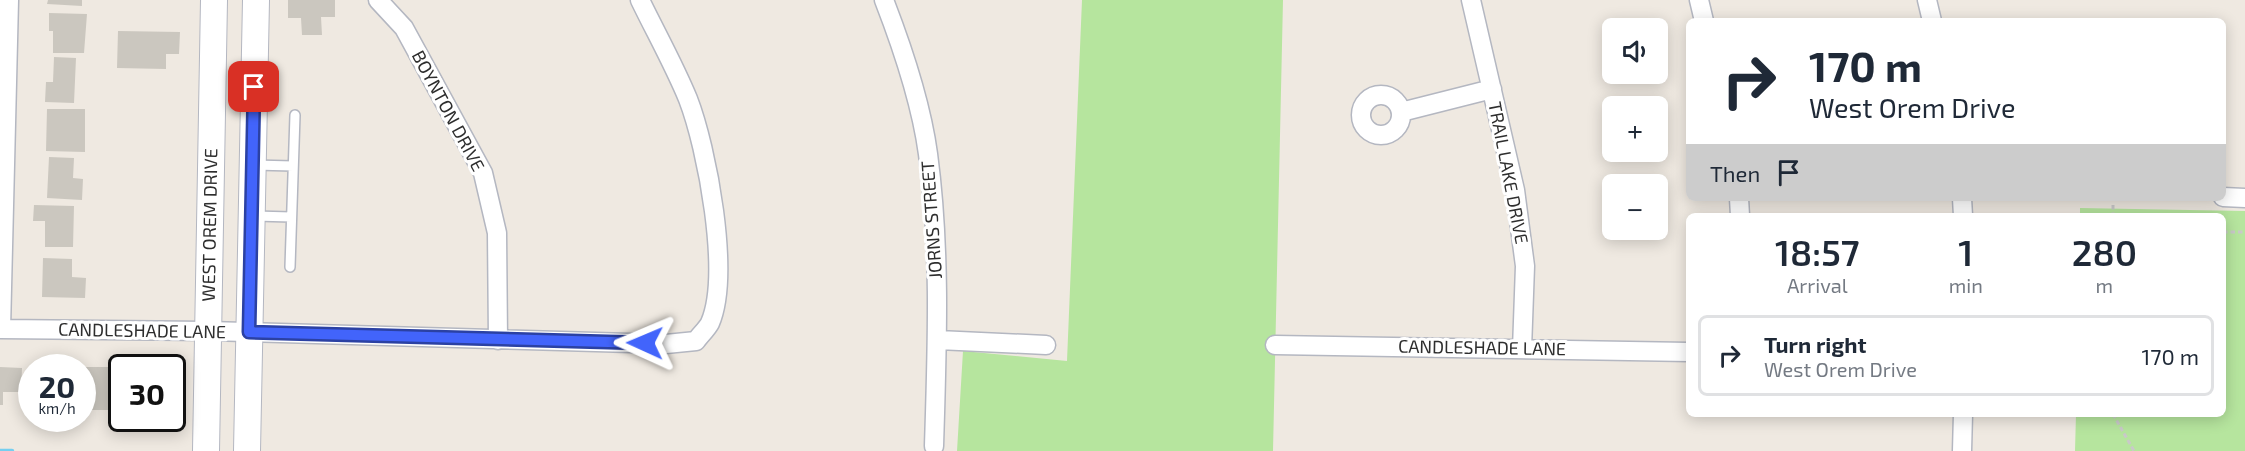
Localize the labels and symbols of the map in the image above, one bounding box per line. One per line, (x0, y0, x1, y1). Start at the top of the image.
street label: BOYNTON DRIVE (408, 46, 490, 175)
pin (228, 61, 279, 112)
street label: TRAIL LAKE DRIVE (1484, 100, 1534, 246)
street label: WEST OREM DRIVE (197, 148, 221, 302)
street label: JORNS STREET (916, 160, 946, 280)
position arrow (613, 311, 677, 375)
street label: CANDLESHADE LANE (58, 318, 226, 342)
street label: CANDLESHADE LANE (1398, 335, 1566, 359)
speed limit sign: 30 (108, 354, 186, 432)

